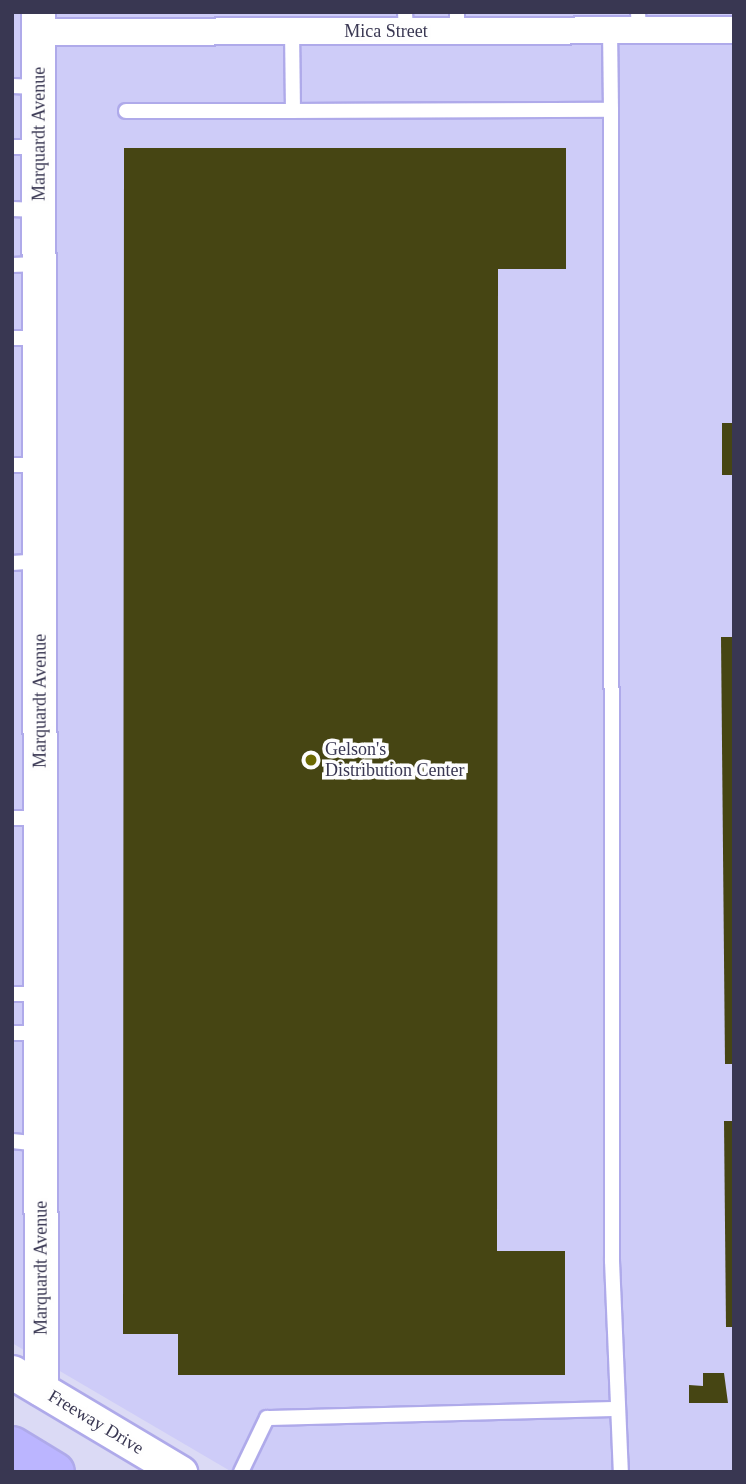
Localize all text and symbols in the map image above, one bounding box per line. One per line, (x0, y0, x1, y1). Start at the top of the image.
street label: Mica Street (344, 20, 428, 42)
street label: Marquardt Avenue (28, 66, 50, 202)
street label: Marquardt Avenue (29, 633, 51, 769)
place label: Gelson's Distribution Center (325, 739, 464, 782)
marker: Gelson's Distribution Center (303, 752, 319, 768)
street label: Marquardt Avenue (30, 1200, 52, 1336)
street label: Freeway Drive (44, 1385, 148, 1459)

